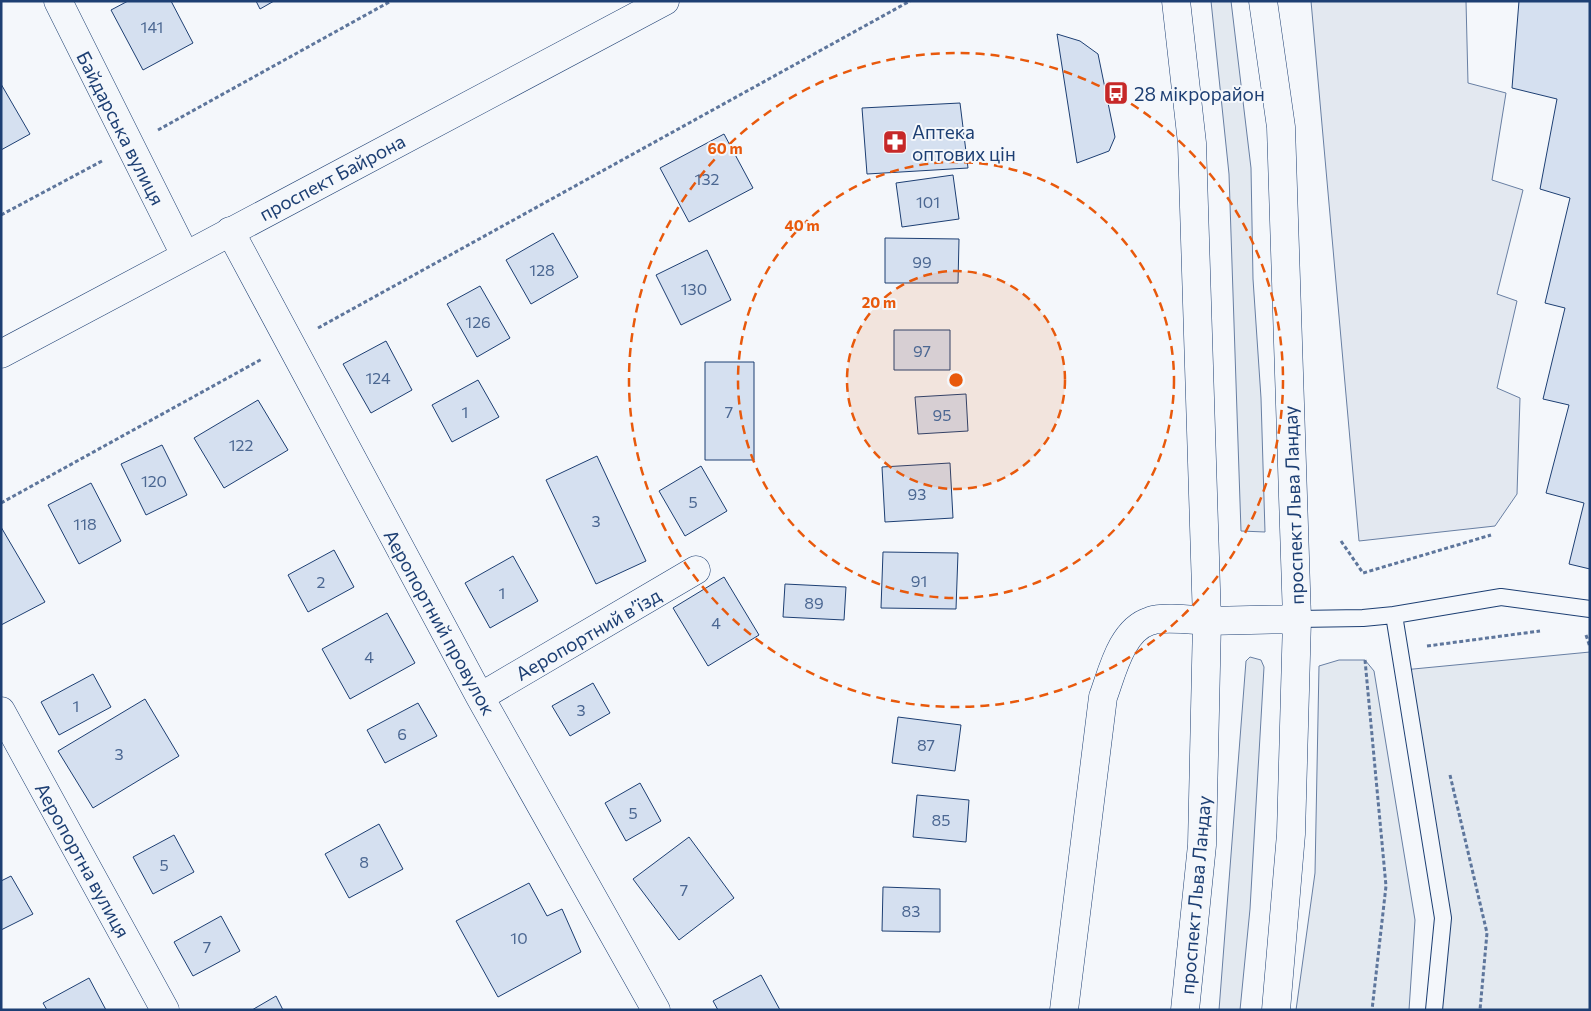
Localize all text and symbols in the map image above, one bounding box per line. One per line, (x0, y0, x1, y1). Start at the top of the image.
house number: 141 (141, 17, 163, 36)
street label: Байдарська вулиця (72, 47, 170, 209)
bus stop icon: 28 мікрорайон (1103, 80, 1129, 106)
place label: 28 мікрорайон (1134, 82, 1265, 105)
place label: Аптека оптових цін (912, 120, 1016, 165)
street label: проспект Байрона (255, 129, 409, 225)
pharmacy icon: Аптека оптових цін (882, 129, 908, 155)
text: 60 m (707, 139, 743, 157)
house number: 132 (695, 169, 720, 188)
house number: 101 (916, 192, 940, 211)
text: 40 m (784, 216, 820, 234)
house number: 99 (912, 252, 932, 271)
house number: 128 (529, 260, 555, 279)
house number: 130 (681, 279, 707, 298)
text: 20 m (862, 293, 896, 311)
house number: 126 (465, 312, 491, 331)
house number: 97 (913, 341, 931, 360)
house number: 124 (365, 368, 391, 387)
centre of rings (947, 371, 965, 389)
house number: 1 (462, 402, 468, 421)
house number: 7 (725, 402, 733, 421)
house number: 95 (933, 405, 951, 424)
street label: проспект Льва Ландау (1278, 405, 1308, 605)
house number: 122 (229, 435, 253, 454)
house number: 120 (141, 471, 167, 490)
house number: 93 (908, 484, 926, 503)
house number: 5 (688, 492, 698, 511)
house number: 3 (591, 511, 601, 530)
house number: 118 (73, 514, 97, 533)
street label: Аеропортний провулок (379, 525, 501, 719)
house number: 91 (911, 571, 927, 590)
house number: 2 (317, 572, 326, 591)
house number: 1 (499, 583, 505, 602)
street label: Аеропортний в’їзд (511, 583, 665, 685)
house number: 89 (804, 593, 824, 612)
house number: 4 (711, 613, 721, 632)
house number: 4 (364, 647, 374, 666)
house number: 1 (73, 696, 79, 715)
house number: 3 (576, 700, 586, 719)
house number: 6 (397, 724, 407, 743)
house number: 87 (917, 735, 935, 754)
house number: 3 (114, 744, 124, 763)
street label: Аеропортна вулиця (31, 778, 135, 942)
street label: проспект Льва Ландау (1175, 795, 1215, 995)
house number: 5 (628, 803, 638, 822)
house number: 85 (932, 810, 950, 829)
house number: 8 (359, 852, 369, 871)
house number: 5 (159, 855, 169, 874)
house number: 7 (680, 880, 688, 899)
house number: 83 (902, 901, 920, 920)
house number: 10 (510, 928, 528, 947)
house number: 7 (203, 937, 211, 956)

